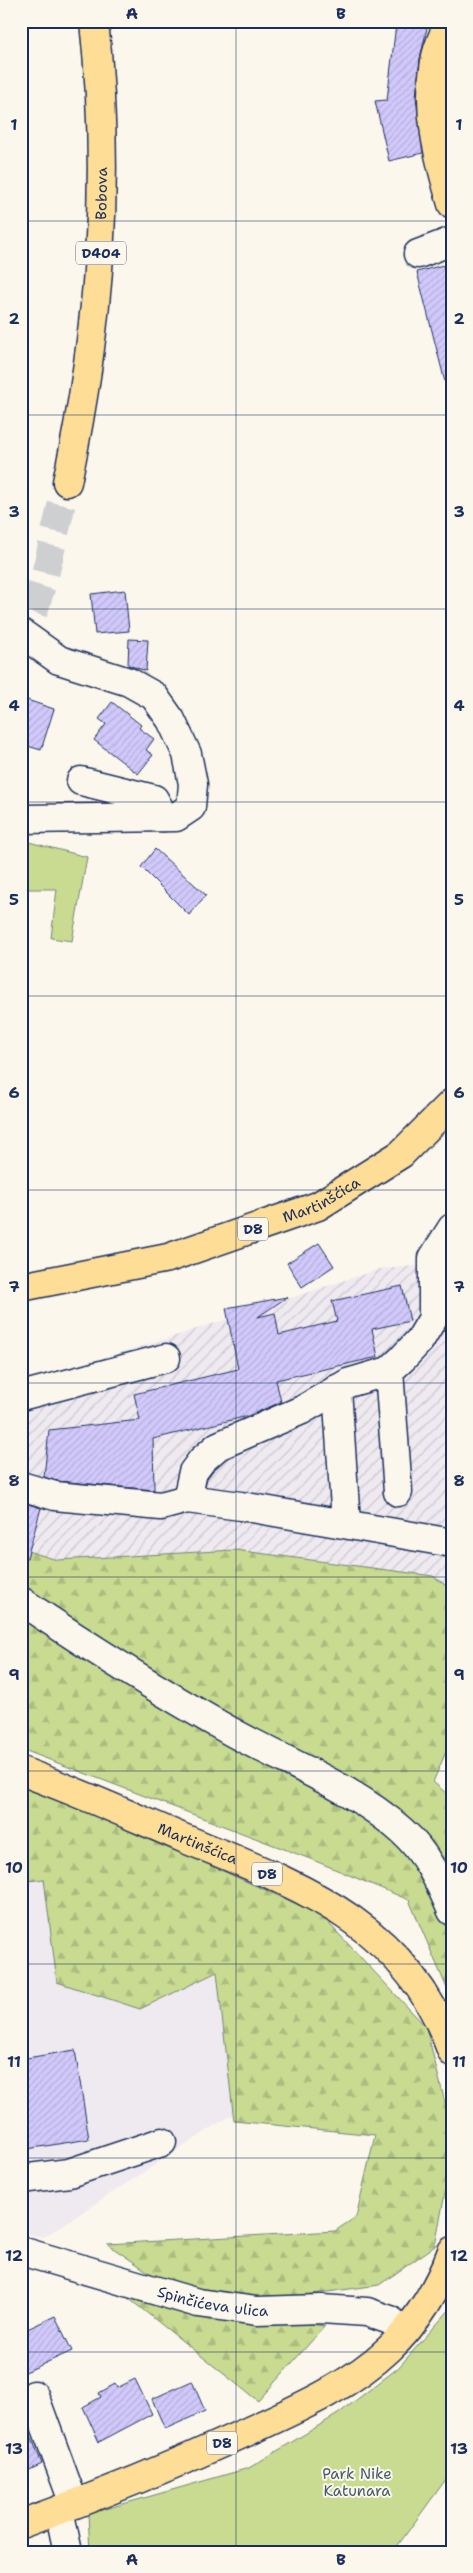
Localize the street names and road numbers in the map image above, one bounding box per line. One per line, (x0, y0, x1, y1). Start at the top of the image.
street label: Bobova (91, 167, 112, 220)
road number: D404 (76, 242, 126, 264)
street label: Martinšćica (280, 1172, 364, 1228)
road number: D8 (238, 1218, 268, 1240)
street label: Martinšćica (155, 1818, 241, 1869)
road number: D8 (252, 1862, 282, 1886)
street label: Spinčićeva ulica (155, 2282, 269, 2321)
road number: D8 (207, 2432, 237, 2454)

